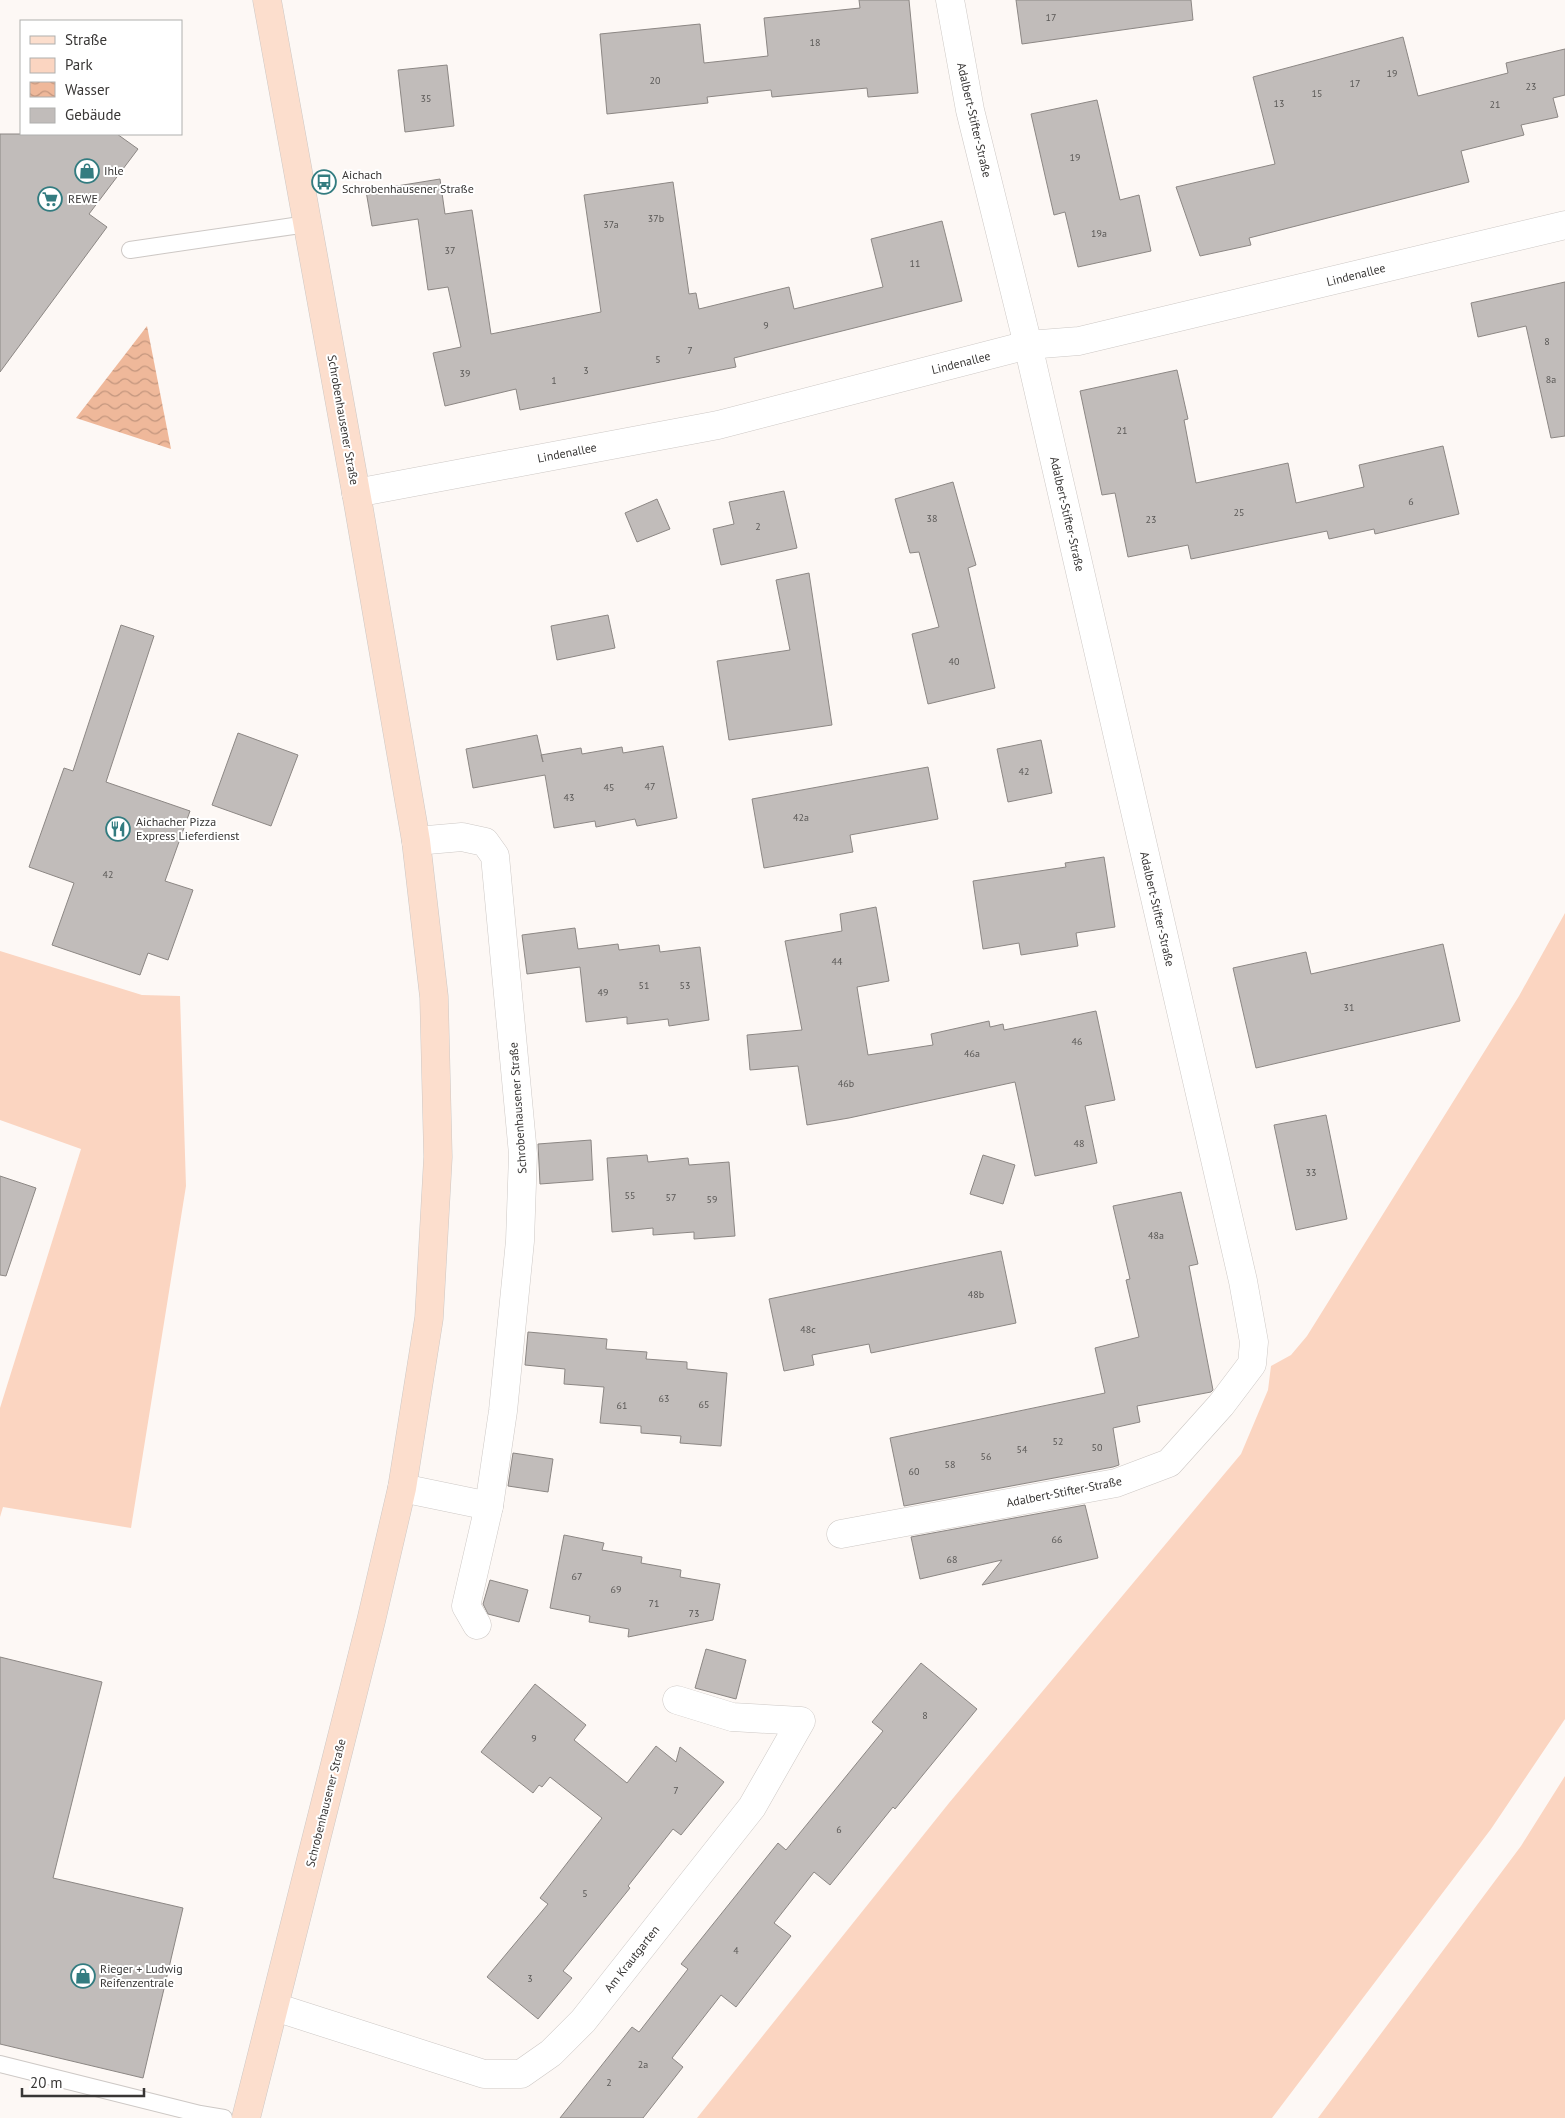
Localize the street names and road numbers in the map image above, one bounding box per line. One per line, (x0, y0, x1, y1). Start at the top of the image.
street label: Adalbert-Stifter-Straße (954, 61, 995, 179)
street label: Lindenallee (1325, 260, 1387, 289)
street label: Lindenallee (930, 348, 992, 377)
street label: Schrobenhausener Straße (325, 354, 362, 486)
street label: Lindenallee (536, 439, 598, 466)
street label: Adalbert-Stifter-Straße (1047, 455, 1088, 573)
street label: Adalbert-Stifter-Straße (1137, 850, 1178, 968)
street label: Schrobenhausener Straße (505, 1042, 530, 1174)
street label: Adalbert-Stifter-Straße (1005, 1473, 1123, 1510)
street label: Schrobenhausener Straße (302, 1737, 349, 1869)
street label: Am Krautgarten (601, 1922, 662, 1995)

